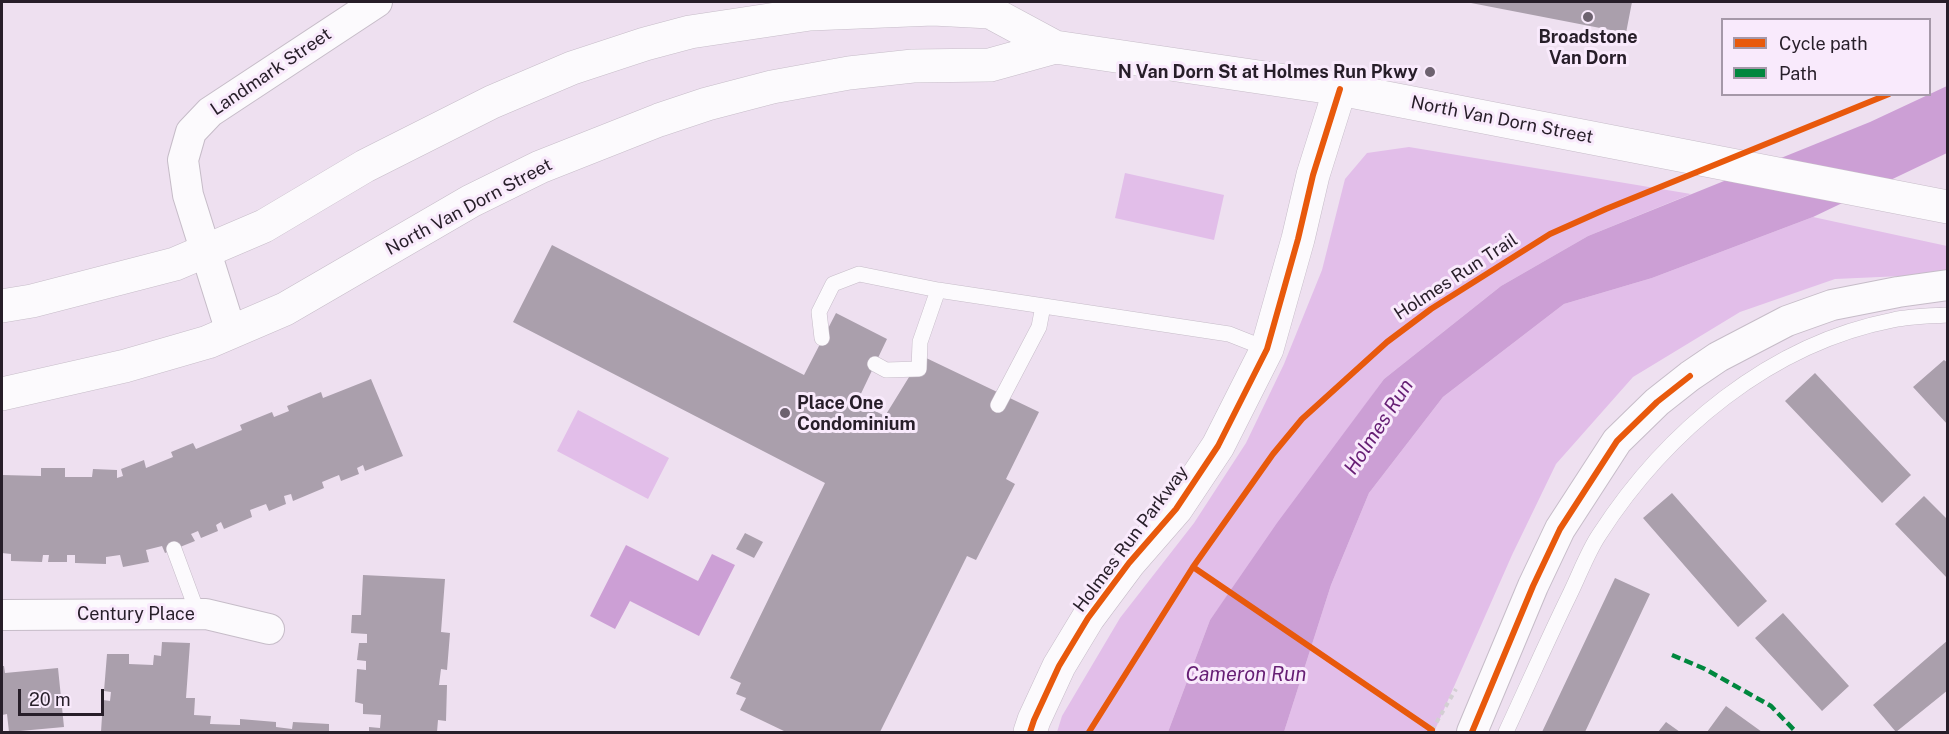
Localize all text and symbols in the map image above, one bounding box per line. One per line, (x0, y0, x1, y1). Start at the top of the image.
marker: Broadstone Van Dorn (1581, 10, 1595, 24)
legend (1721, 18, 1931, 96)
street label: Landmark Street (207, 24, 335, 120)
place label: Broadstone Van Dorn (1538, 26, 1638, 68)
text: Cycle path (1779, 33, 1868, 54)
place label: N Van Dorn St at Holmes Run Pkwy (1118, 61, 1418, 83)
text: Path (1779, 63, 1817, 84)
marker: N Van Dorn St at Holmes Run Pkwy (1423, 65, 1437, 79)
street label: North Van Dorn Street (1409, 92, 1595, 148)
street label: North Van Dorn Street (382, 154, 556, 260)
street label: Holmes Run Trail (1390, 229, 1522, 325)
water label: Holmes Run (1339, 375, 1419, 479)
place label: Place One Condominium (797, 392, 916, 434)
marker: Place One Condominium (778, 406, 792, 420)
street label: Holmes Run Parkway (1069, 462, 1193, 616)
street label: Century Place (77, 603, 195, 625)
water label: Cameron Run (1186, 663, 1306, 687)
scale bar (21, 677, 106, 715)
text: 20 m (29, 689, 71, 710)

